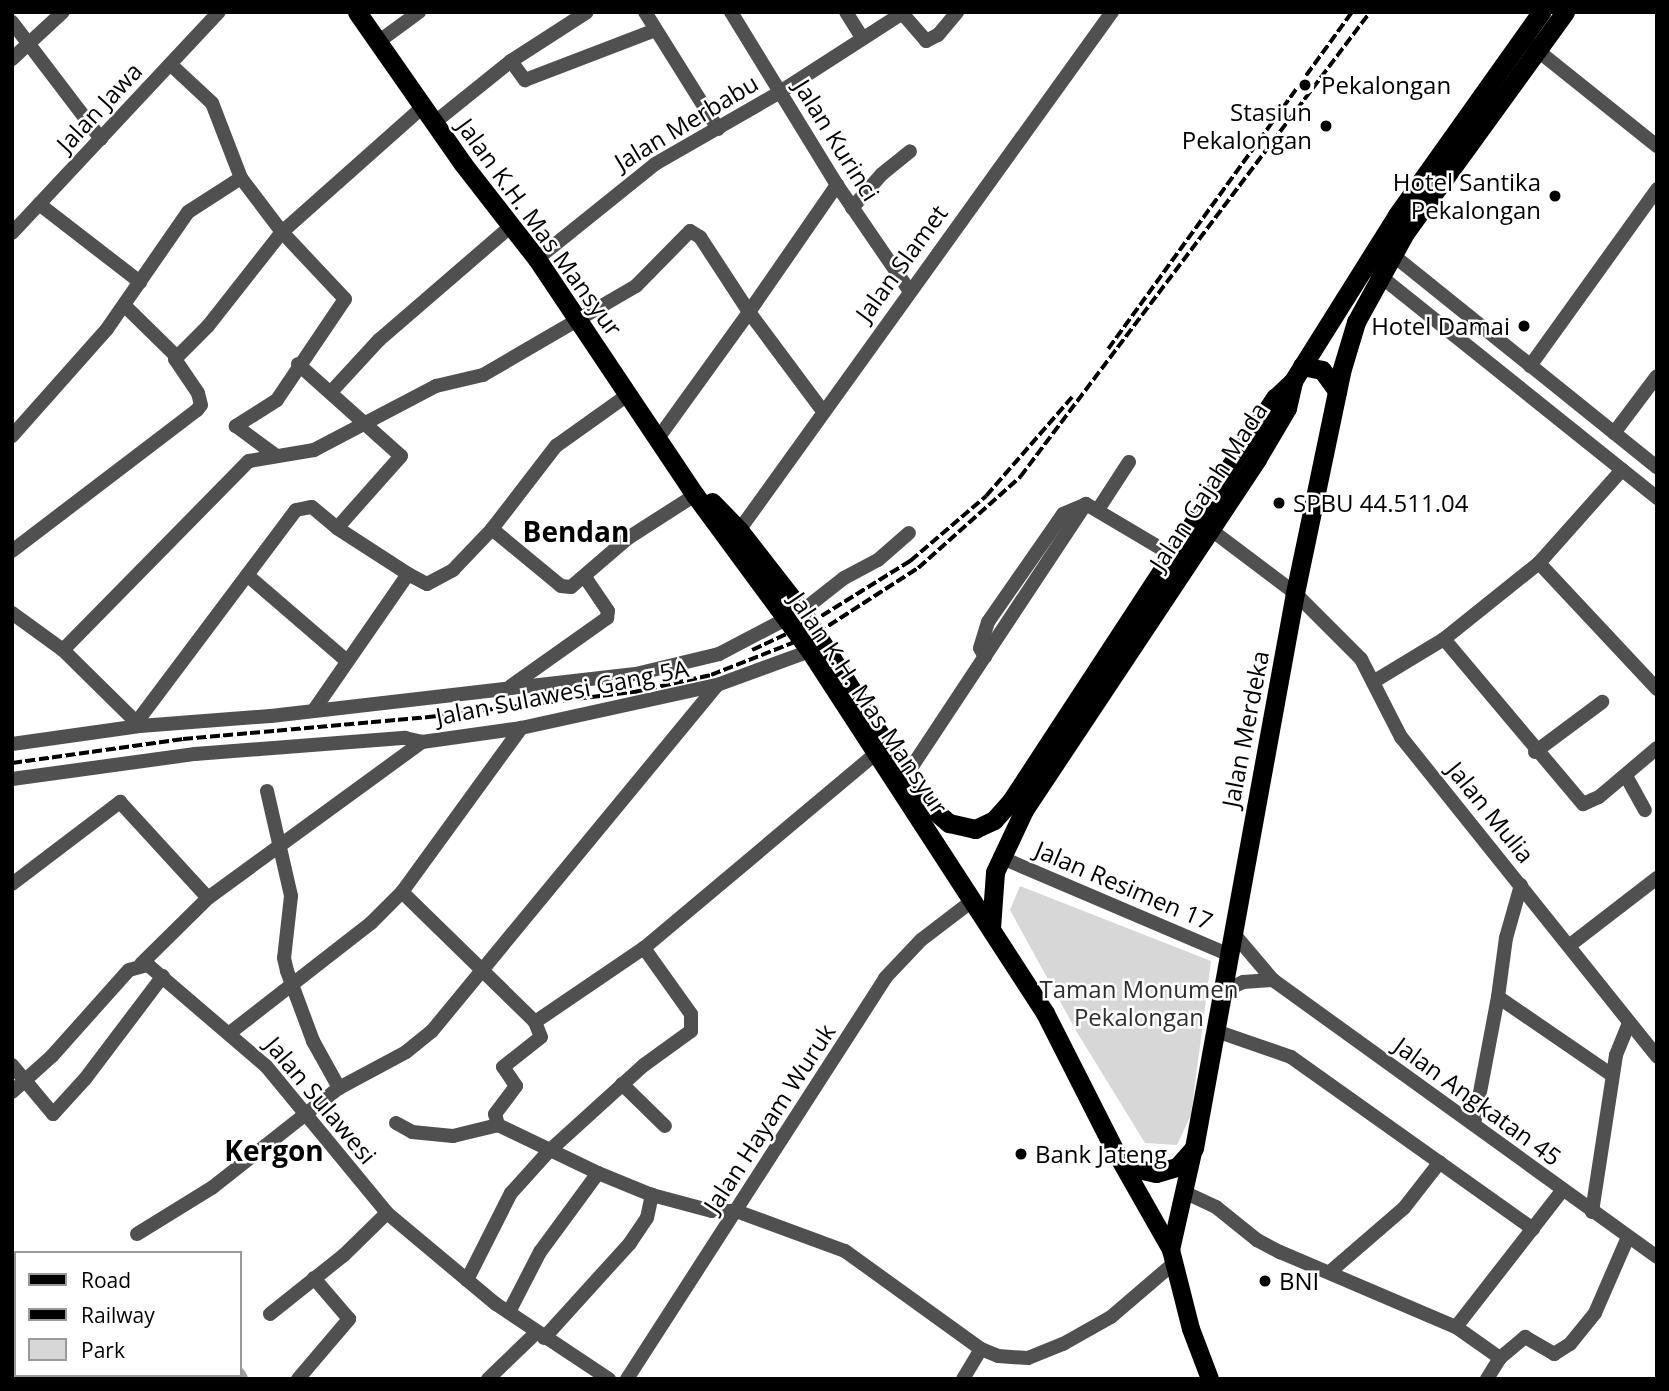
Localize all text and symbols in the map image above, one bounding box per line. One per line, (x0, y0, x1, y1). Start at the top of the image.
street label: Jalan Jawa (50, 56, 148, 158)
street label: Jalan Merbabu (609, 68, 763, 176)
place label: Pekalongan (1321, 71, 1451, 99)
street label: Jalan Kurinci (788, 74, 886, 206)
marker: Pekalongan (1295, 75, 1315, 95)
place label: Stasiun Pekalongan (1182, 98, 1312, 154)
street label: Jalan K.H. Mas Mansyur (451, 113, 629, 341)
marker: Stasiun Pekalongan (1318, 118, 1334, 134)
place label: Hotel Santika Pekalongan (1393, 168, 1541, 224)
marker: Hotel Santika Pekalongan (1547, 188, 1563, 204)
street label: Jalan Slamet (849, 199, 953, 327)
place label: Hotel Damai (1371, 312, 1510, 340)
marker: Hotel Damai (1516, 318, 1532, 334)
street label: Jalan Gajah Mada (1143, 397, 1273, 575)
place label: SPBU 44.511.04 (1293, 489, 1468, 517)
marker: SPBU 44.511.04 (1271, 495, 1287, 511)
district label: Bendan (523, 514, 629, 548)
street label: Jalan K.H. Mas Mansyur (784, 587, 954, 819)
street label: Jalan Merdeka (1216, 648, 1274, 810)
street label: Jalan Sulawesi Gang 5A (433, 653, 691, 731)
street label: Jalan Mulia (1441, 756, 1541, 868)
street label: Jalan Resimen 17 (1031, 835, 1217, 935)
park label: Taman Monumen Pekalongan (1040, 975, 1238, 1031)
street label: Jalan Hayam Wuruk (697, 1018, 841, 1218)
street label: Jalan Sulawesi (260, 1031, 382, 1169)
street label: Jalan Angkatan 45 (1389, 1031, 1567, 1171)
district label: Kergon (224, 1133, 324, 1167)
place label: Bank Jateng (1035, 1140, 1167, 1168)
marker: Bank Jateng (1013, 1146, 1029, 1162)
legend (14, 1251, 242, 1377)
text: Road (81, 1266, 131, 1294)
place label: BNI (1279, 1267, 1319, 1295)
marker: BNI (1257, 1273, 1273, 1289)
text: Railway (81, 1301, 155, 1329)
text: Park (81, 1336, 125, 1364)

